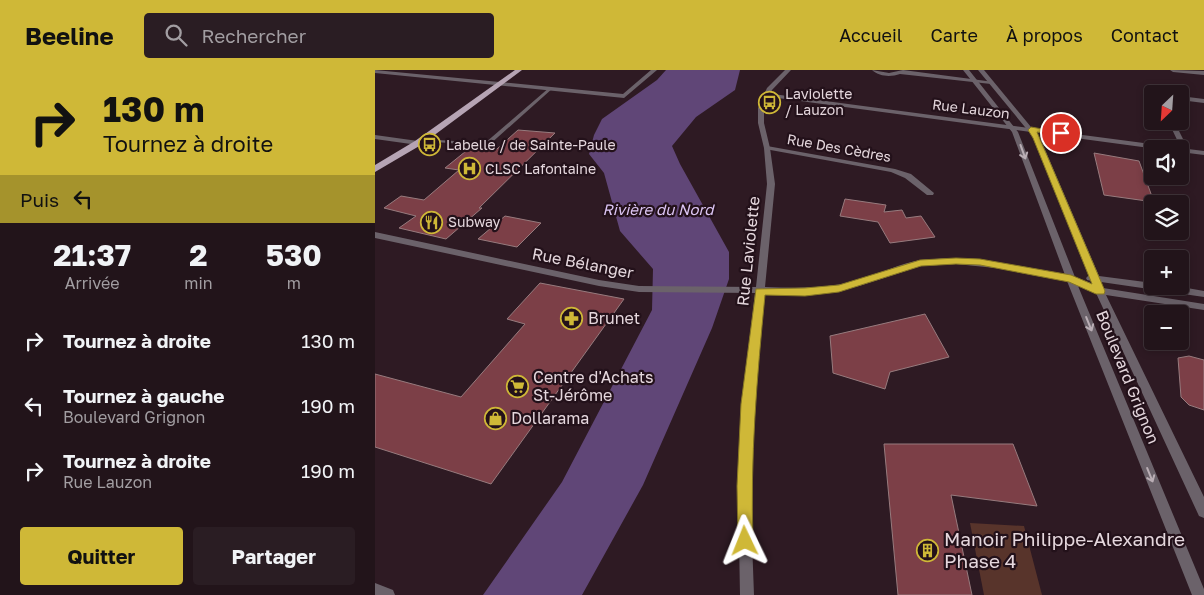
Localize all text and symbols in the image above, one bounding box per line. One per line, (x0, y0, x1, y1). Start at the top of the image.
search box (144, 13, 494, 58)
text: Beeline (25, 21, 114, 50)
icon: search (162, 21, 190, 49)
text: Rechercher (202, 24, 306, 47)
text: Accueil (839, 24, 903, 46)
text: Carte (931, 24, 978, 46)
text: À propos (1006, 24, 1083, 46)
text: Contact (1111, 24, 1179, 46)
place label: Laviolette / Lauzon (785, 85, 852, 118)
north arrow (1144, 85, 1189, 130)
map controls (1144, 85, 1189, 350)
text: 130 m (103, 88, 205, 130)
icon: right (20, 90, 85, 155)
bus stop icon: Laviolette / Lauzon (757, 90, 781, 114)
street label: Rue Lauzon (931, 95, 1011, 122)
pin (1040, 112, 1082, 154)
icon: arrive (1047, 119, 1075, 147)
text: Tournez à droite (103, 130, 273, 157)
street label: Rue Des Cèdres (786, 130, 892, 165)
bus stop icon: Labelle / de Sainte-Paule (418, 133, 442, 157)
place label: Labelle / de Sainte-Paule (446, 136, 616, 153)
button: sound (1144, 140, 1189, 185)
one-way arrow (1019, 144, 1028, 160)
hospital icon: CLSC Lafontaine (457, 157, 481, 181)
place label: CLSC Lafontaine (485, 160, 596, 177)
icon: left (69, 185, 97, 213)
text: Puis (20, 188, 59, 211)
street label: Rue Laviolette (732, 195, 764, 307)
button: layers (1144, 195, 1189, 240)
water label: Rivière du Nord (603, 200, 715, 218)
restaurant icon: Subway (420, 210, 444, 234)
place label: Subway (448, 213, 501, 230)
text: 21:37 (53, 237, 131, 273)
text: 2 (189, 237, 208, 273)
text: 530 (266, 237, 322, 273)
street label: Rue Bélanger (531, 243, 635, 283)
button: + (1144, 250, 1189, 295)
text: Arrivée (65, 273, 119, 293)
text: min (184, 273, 213, 293)
text: m (287, 273, 301, 293)
button: − (1144, 305, 1189, 350)
pharmacy icon: Brunet (560, 306, 584, 330)
street label: Boulevard Grignon (1092, 307, 1164, 447)
place label: Brunet (588, 308, 640, 328)
one-way arrow (1085, 316, 1095, 331)
icon: right (20, 327, 48, 355)
text: Tournez à droite (63, 329, 211, 352)
text: 130 m (301, 329, 355, 352)
place label: Centre d'Achats St-Jérôme (533, 367, 654, 405)
supermarket icon: Centre d'Achats St-Jérôme (505, 374, 529, 398)
text: Tournez à gauche (63, 384, 224, 407)
icon: left (20, 392, 48, 420)
text: 190 m (301, 394, 355, 417)
shop icon: Dollarama (483, 406, 507, 430)
text: Boulevard Grignon (63, 407, 205, 427)
place label: Dollarama (511, 408, 589, 428)
text: Tournez à droite (63, 449, 211, 472)
icon: right (20, 457, 48, 485)
text: 190 m (301, 459, 355, 482)
one-way arrow (1146, 467, 1155, 482)
text: Rue Lauzon (63, 472, 152, 492)
position arrow (718, 514, 770, 566)
button: Quitter (20, 527, 183, 585)
button: Partager (193, 527, 355, 585)
place label: Manoir Philippe-Alexandre Phase 4 (944, 527, 1185, 572)
building icon: Manoir Philippe-Alexandre Phase 4 (916, 538, 940, 562)

